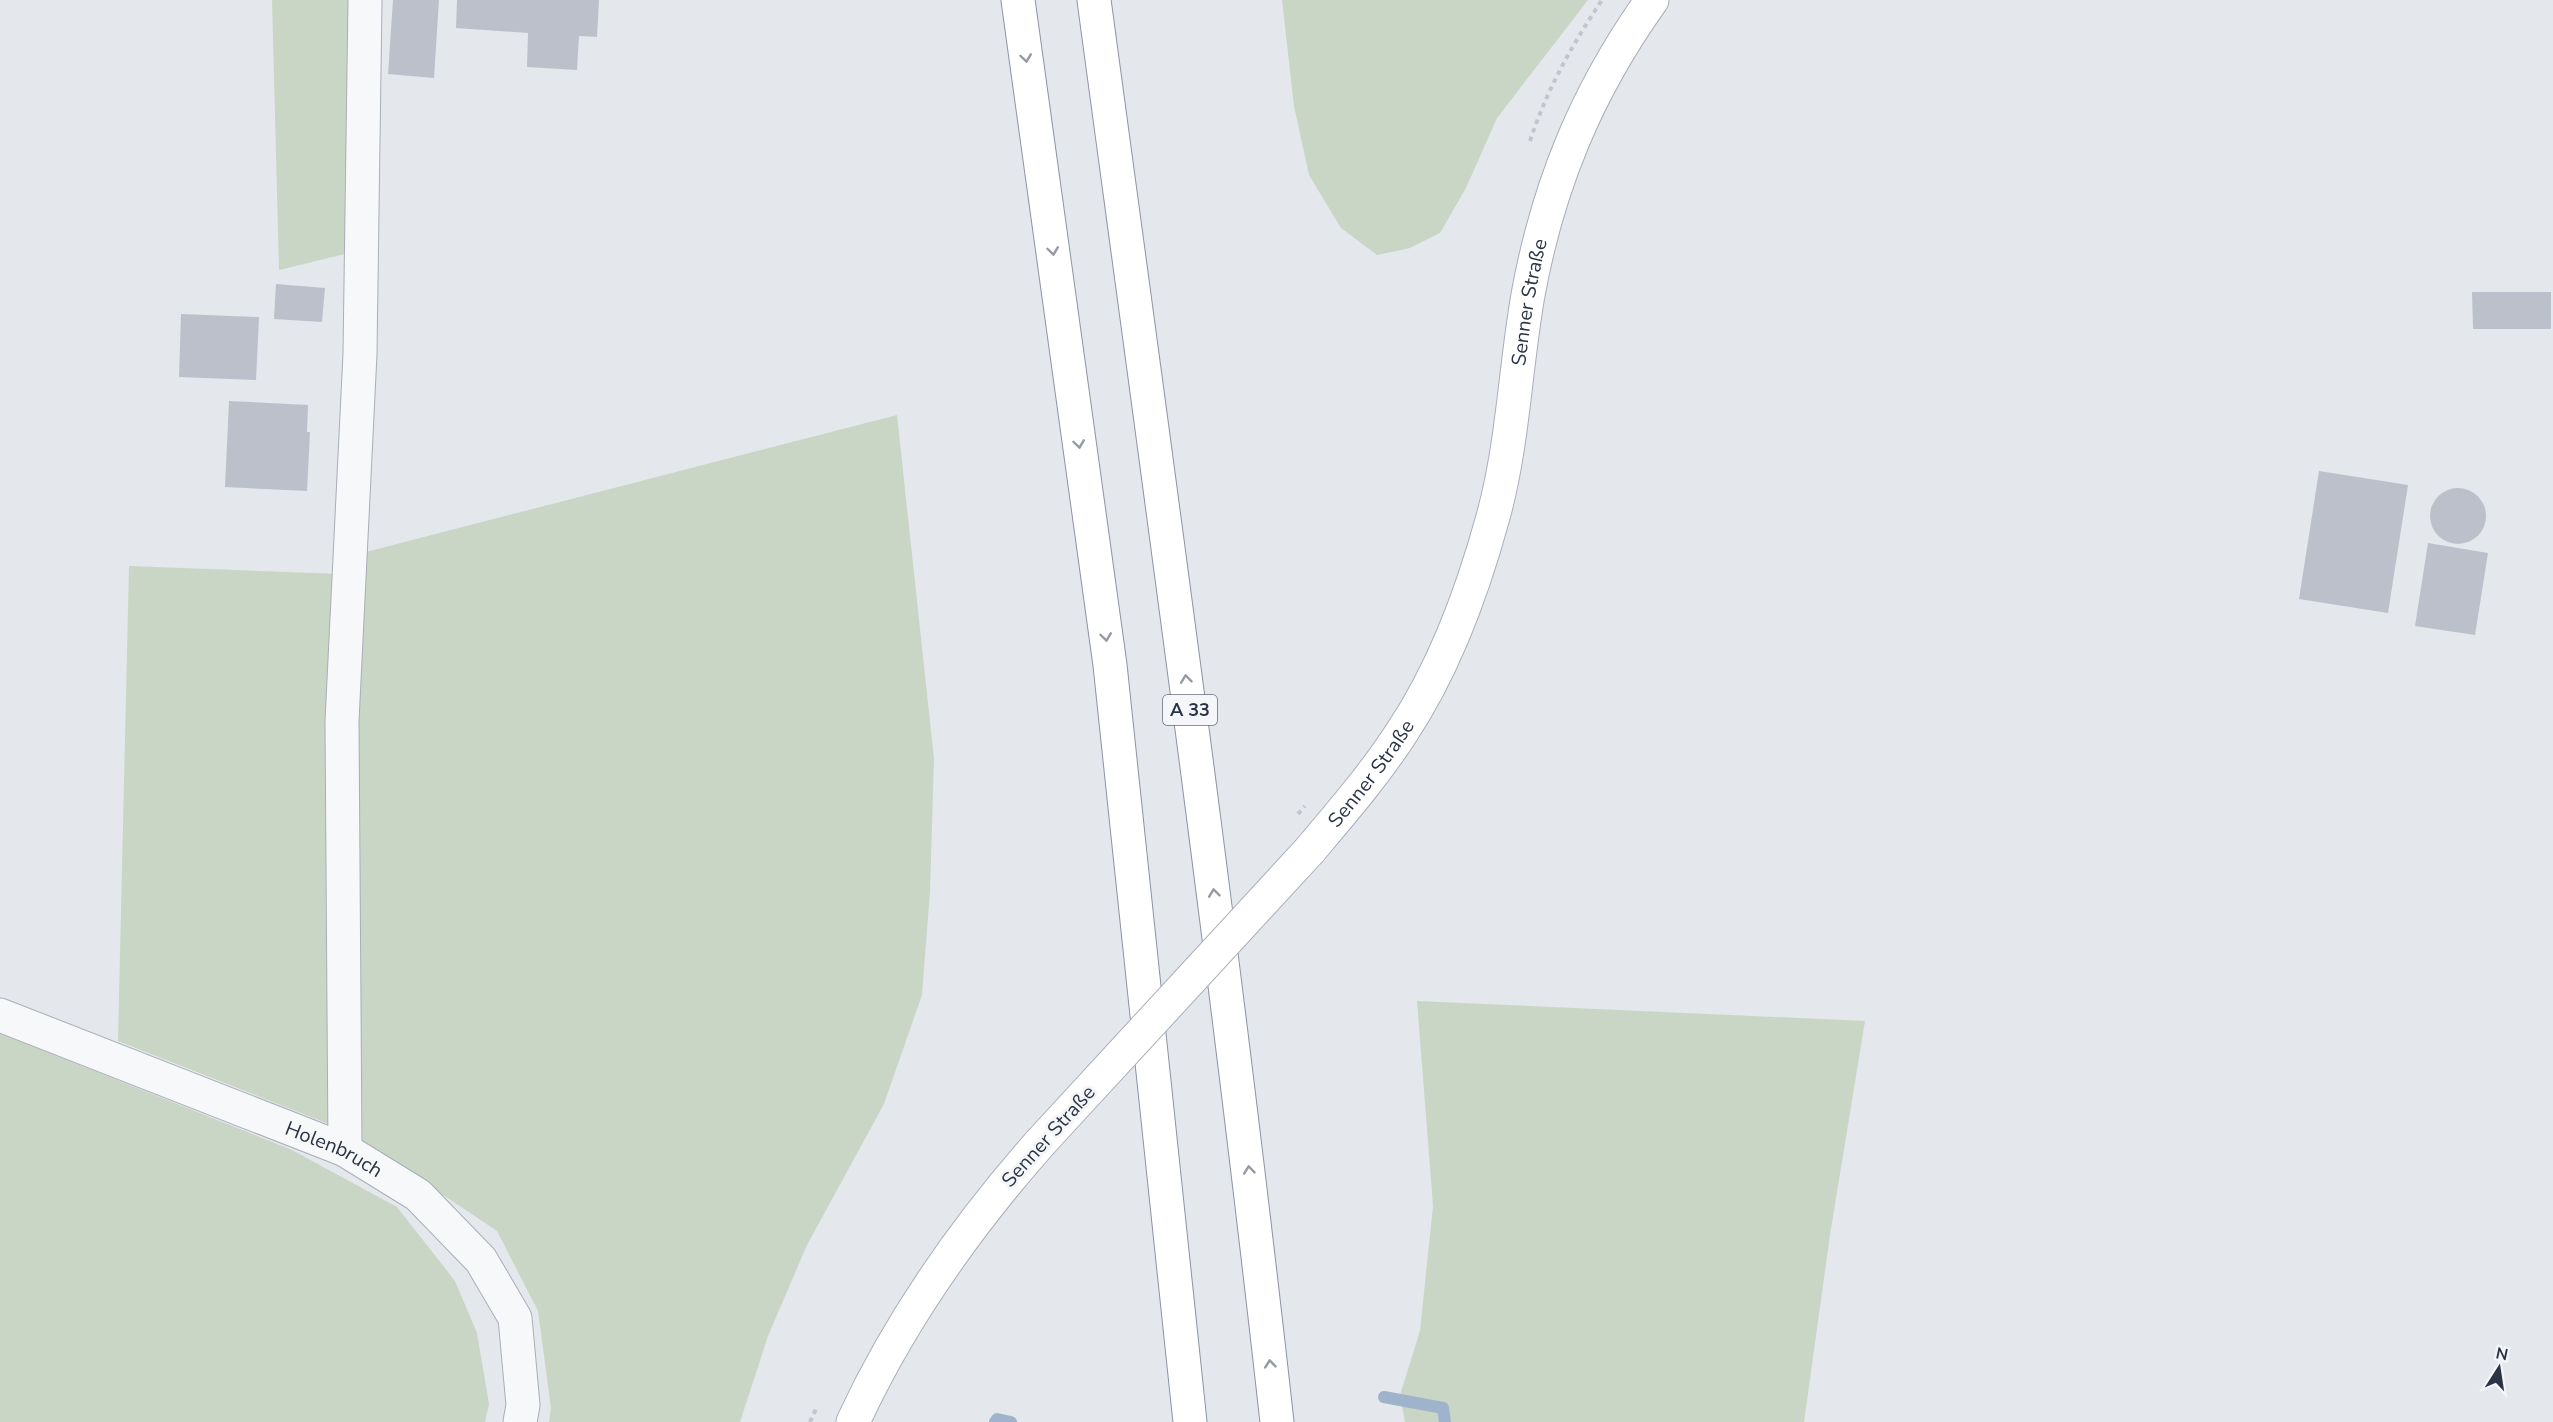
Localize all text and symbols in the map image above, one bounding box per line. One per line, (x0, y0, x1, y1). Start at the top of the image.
one-way arrow (1019, 53, 1031, 63)
street label: Senner Straße (1505, 236, 1554, 367)
one-way arrow (1046, 246, 1058, 256)
one-way arrow (1073, 440, 1085, 449)
one-way arrow (1100, 633, 1112, 642)
one-way arrow (1180, 674, 1193, 684)
road number: A 33 (1163, 695, 1217, 725)
street label: Senner Straße (1322, 714, 1421, 833)
one-way arrow (1208, 889, 1220, 898)
street label: Senner Straße (995, 1080, 1101, 1193)
street label: Holenbruch (281, 1115, 388, 1184)
one-way arrow (1243, 1165, 1256, 1175)
north arrow (2469, 1338, 2529, 1398)
text: N (2494, 1342, 2510, 1366)
one-way arrow (1264, 1359, 1277, 1368)

